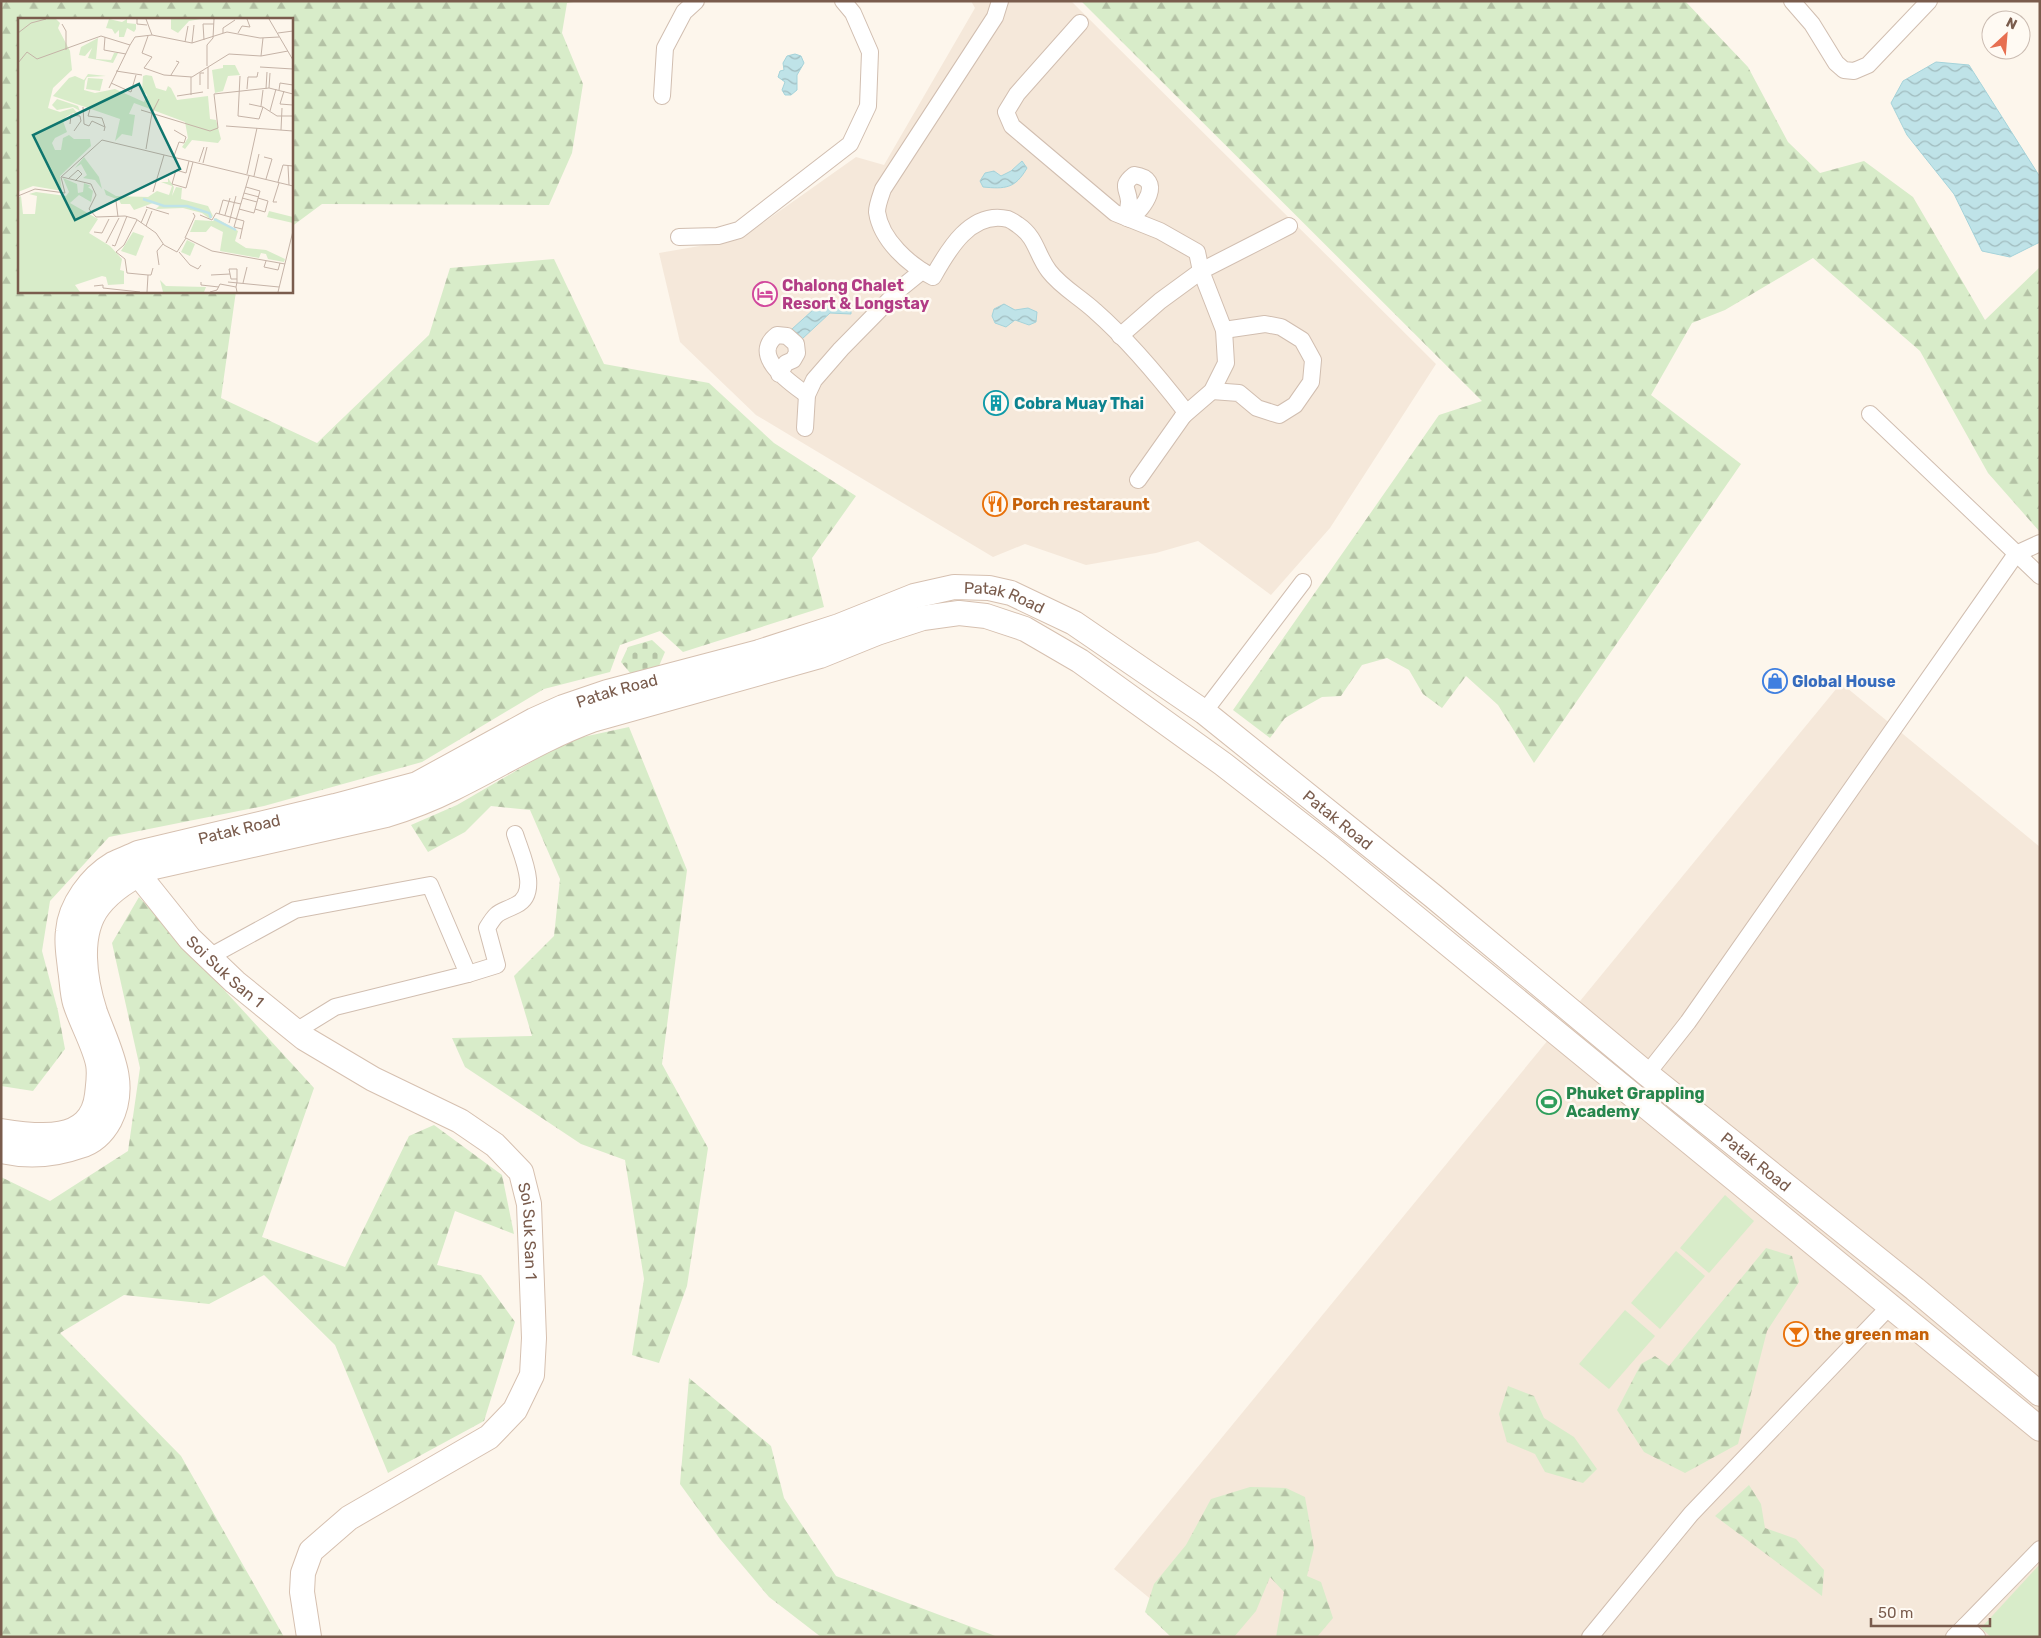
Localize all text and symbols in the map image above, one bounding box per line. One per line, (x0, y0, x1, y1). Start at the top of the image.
north arrow (1981, 10, 2031, 60)
text: N (2003, 14, 2020, 34)
inset map (18, 18, 292, 292)
place label: Chalong Chalet Resort & Longstay (782, 276, 930, 313)
hotel icon: Chalong Chalet Resort & Longstay (752, 281, 778, 307)
building icon: Cobra Muay Thai (983, 390, 1009, 416)
place label: Cobra Muay Thai (1014, 394, 1144, 413)
restaurant icon: Porch restaraunt (982, 491, 1008, 517)
place label: Porch restaraunt (1012, 495, 1150, 514)
street label: Patak Road (964, 578, 1048, 618)
shop icon: Global House (1762, 668, 1788, 694)
street label: Patak Road (574, 670, 660, 712)
place label: Global House (1792, 672, 1896, 691)
street label: Patak Road (1299, 786, 1376, 854)
street label: Patak Road (196, 810, 282, 848)
street label: Soi Suk San 1 (182, 932, 267, 1011)
place label: Phuket Grappling Academy (1566, 1084, 1705, 1121)
sports icon: Phuket Grappling Academy (1536, 1089, 1562, 1115)
street label: Patak Road (1717, 1128, 1794, 1196)
street label: Soi Suk San 1 (514, 1180, 541, 1280)
bar icon: the green man (1783, 1321, 1809, 1347)
place label: the green man (1814, 1325, 1929, 1344)
scale bar (1871, 1596, 1990, 1628)
text: 50 m (1878, 1604, 1913, 1622)

